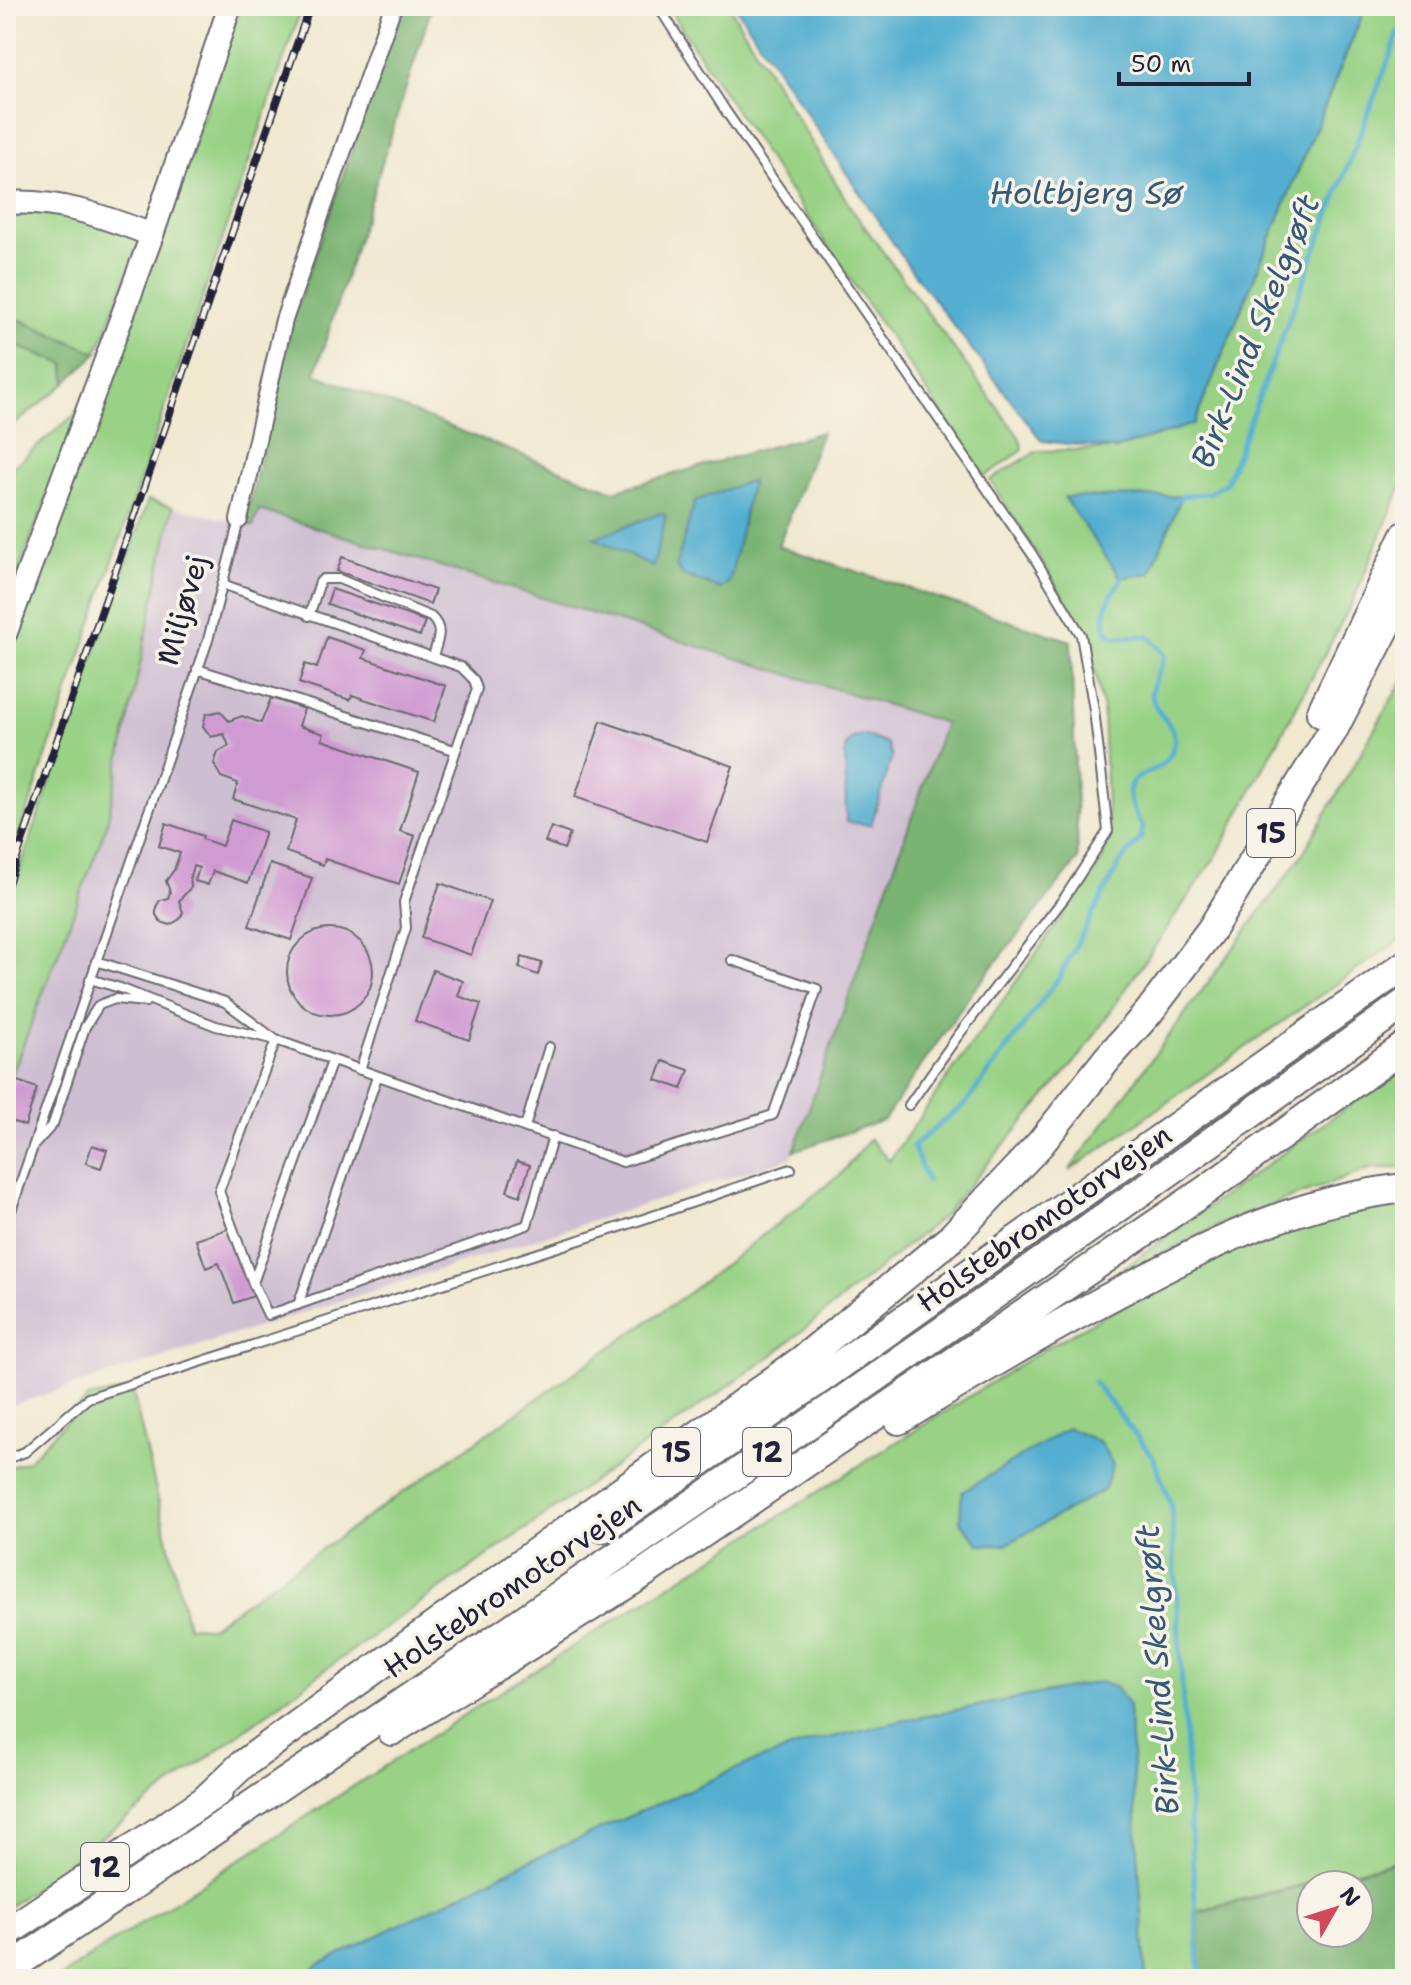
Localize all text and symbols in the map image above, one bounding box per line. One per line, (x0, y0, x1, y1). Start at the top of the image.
scale bar (1119, 36, 1249, 86)
text: 50 m (1131, 48, 1191, 80)
water label: Holtbjerg Sø (990, 171, 1185, 214)
water label: Birk-Lind Skelgrøft (1180, 188, 1330, 474)
street label: Miljøvej (147, 550, 217, 670)
road number: 15 (1247, 809, 1295, 857)
street label: Holstebromotorvejen (908, 1114, 1180, 1322)
road number: 15 (652, 1428, 700, 1476)
road number: 12 (743, 1428, 791, 1476)
street label: Holstebromotorvejen (375, 1484, 649, 1688)
water label: Birk-Lind Skelgrøft (1125, 1523, 1189, 1817)
road number: 12 (81, 1843, 129, 1891)
north arrow (1295, 1869, 1375, 1949)
text: N (1333, 1881, 1367, 1913)

